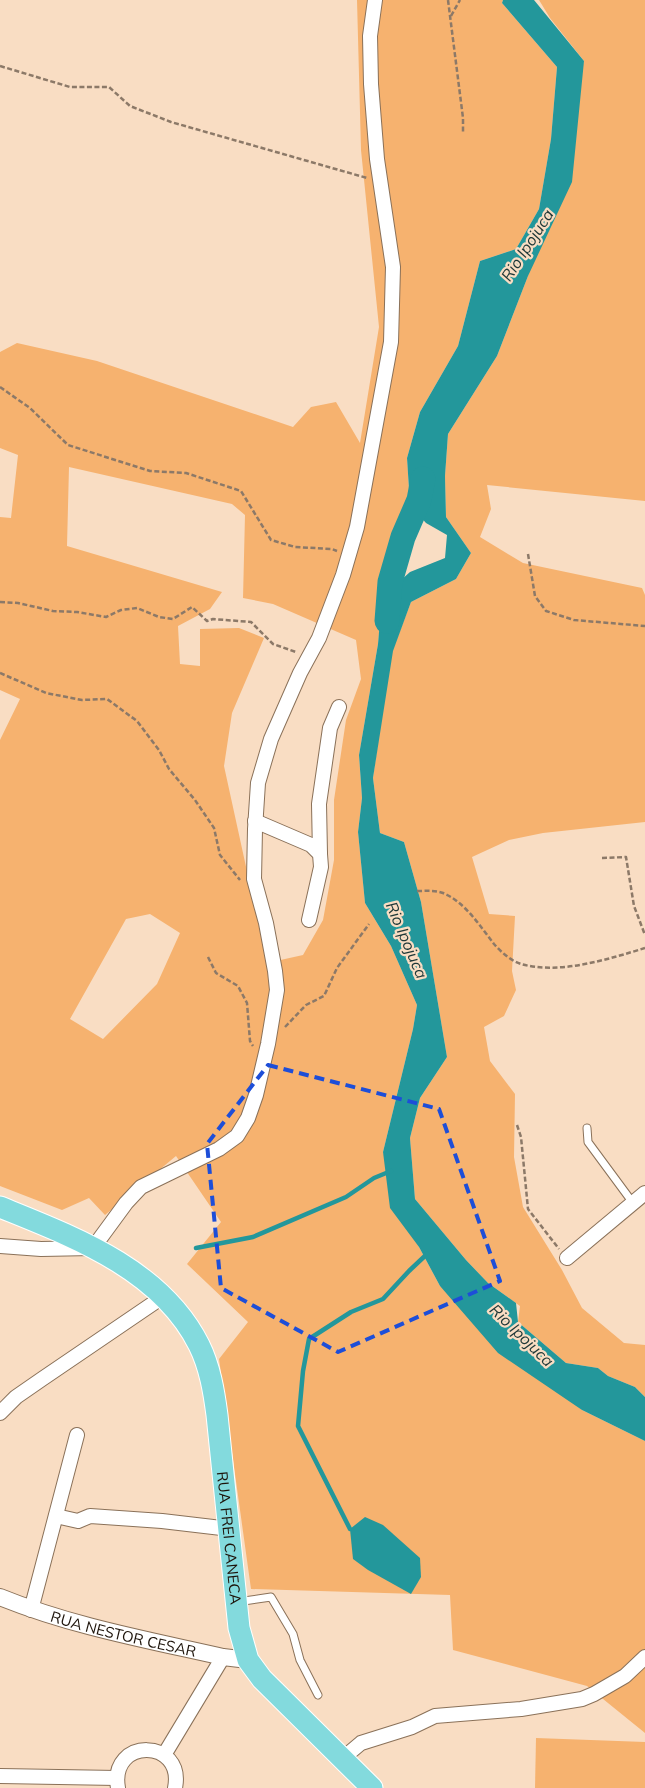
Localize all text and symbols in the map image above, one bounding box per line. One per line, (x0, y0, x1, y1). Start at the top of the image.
water label: Rio Ipojuca (496, 205, 558, 285)
water label: Rio Ipojuca (382, 899, 432, 982)
water label: Rio Ipojuca (486, 1299, 559, 1371)
street label: RUA FREI CANECA (213, 1470, 246, 1605)
street label: RUA NESTOR CESAR (48, 1606, 198, 1660)

